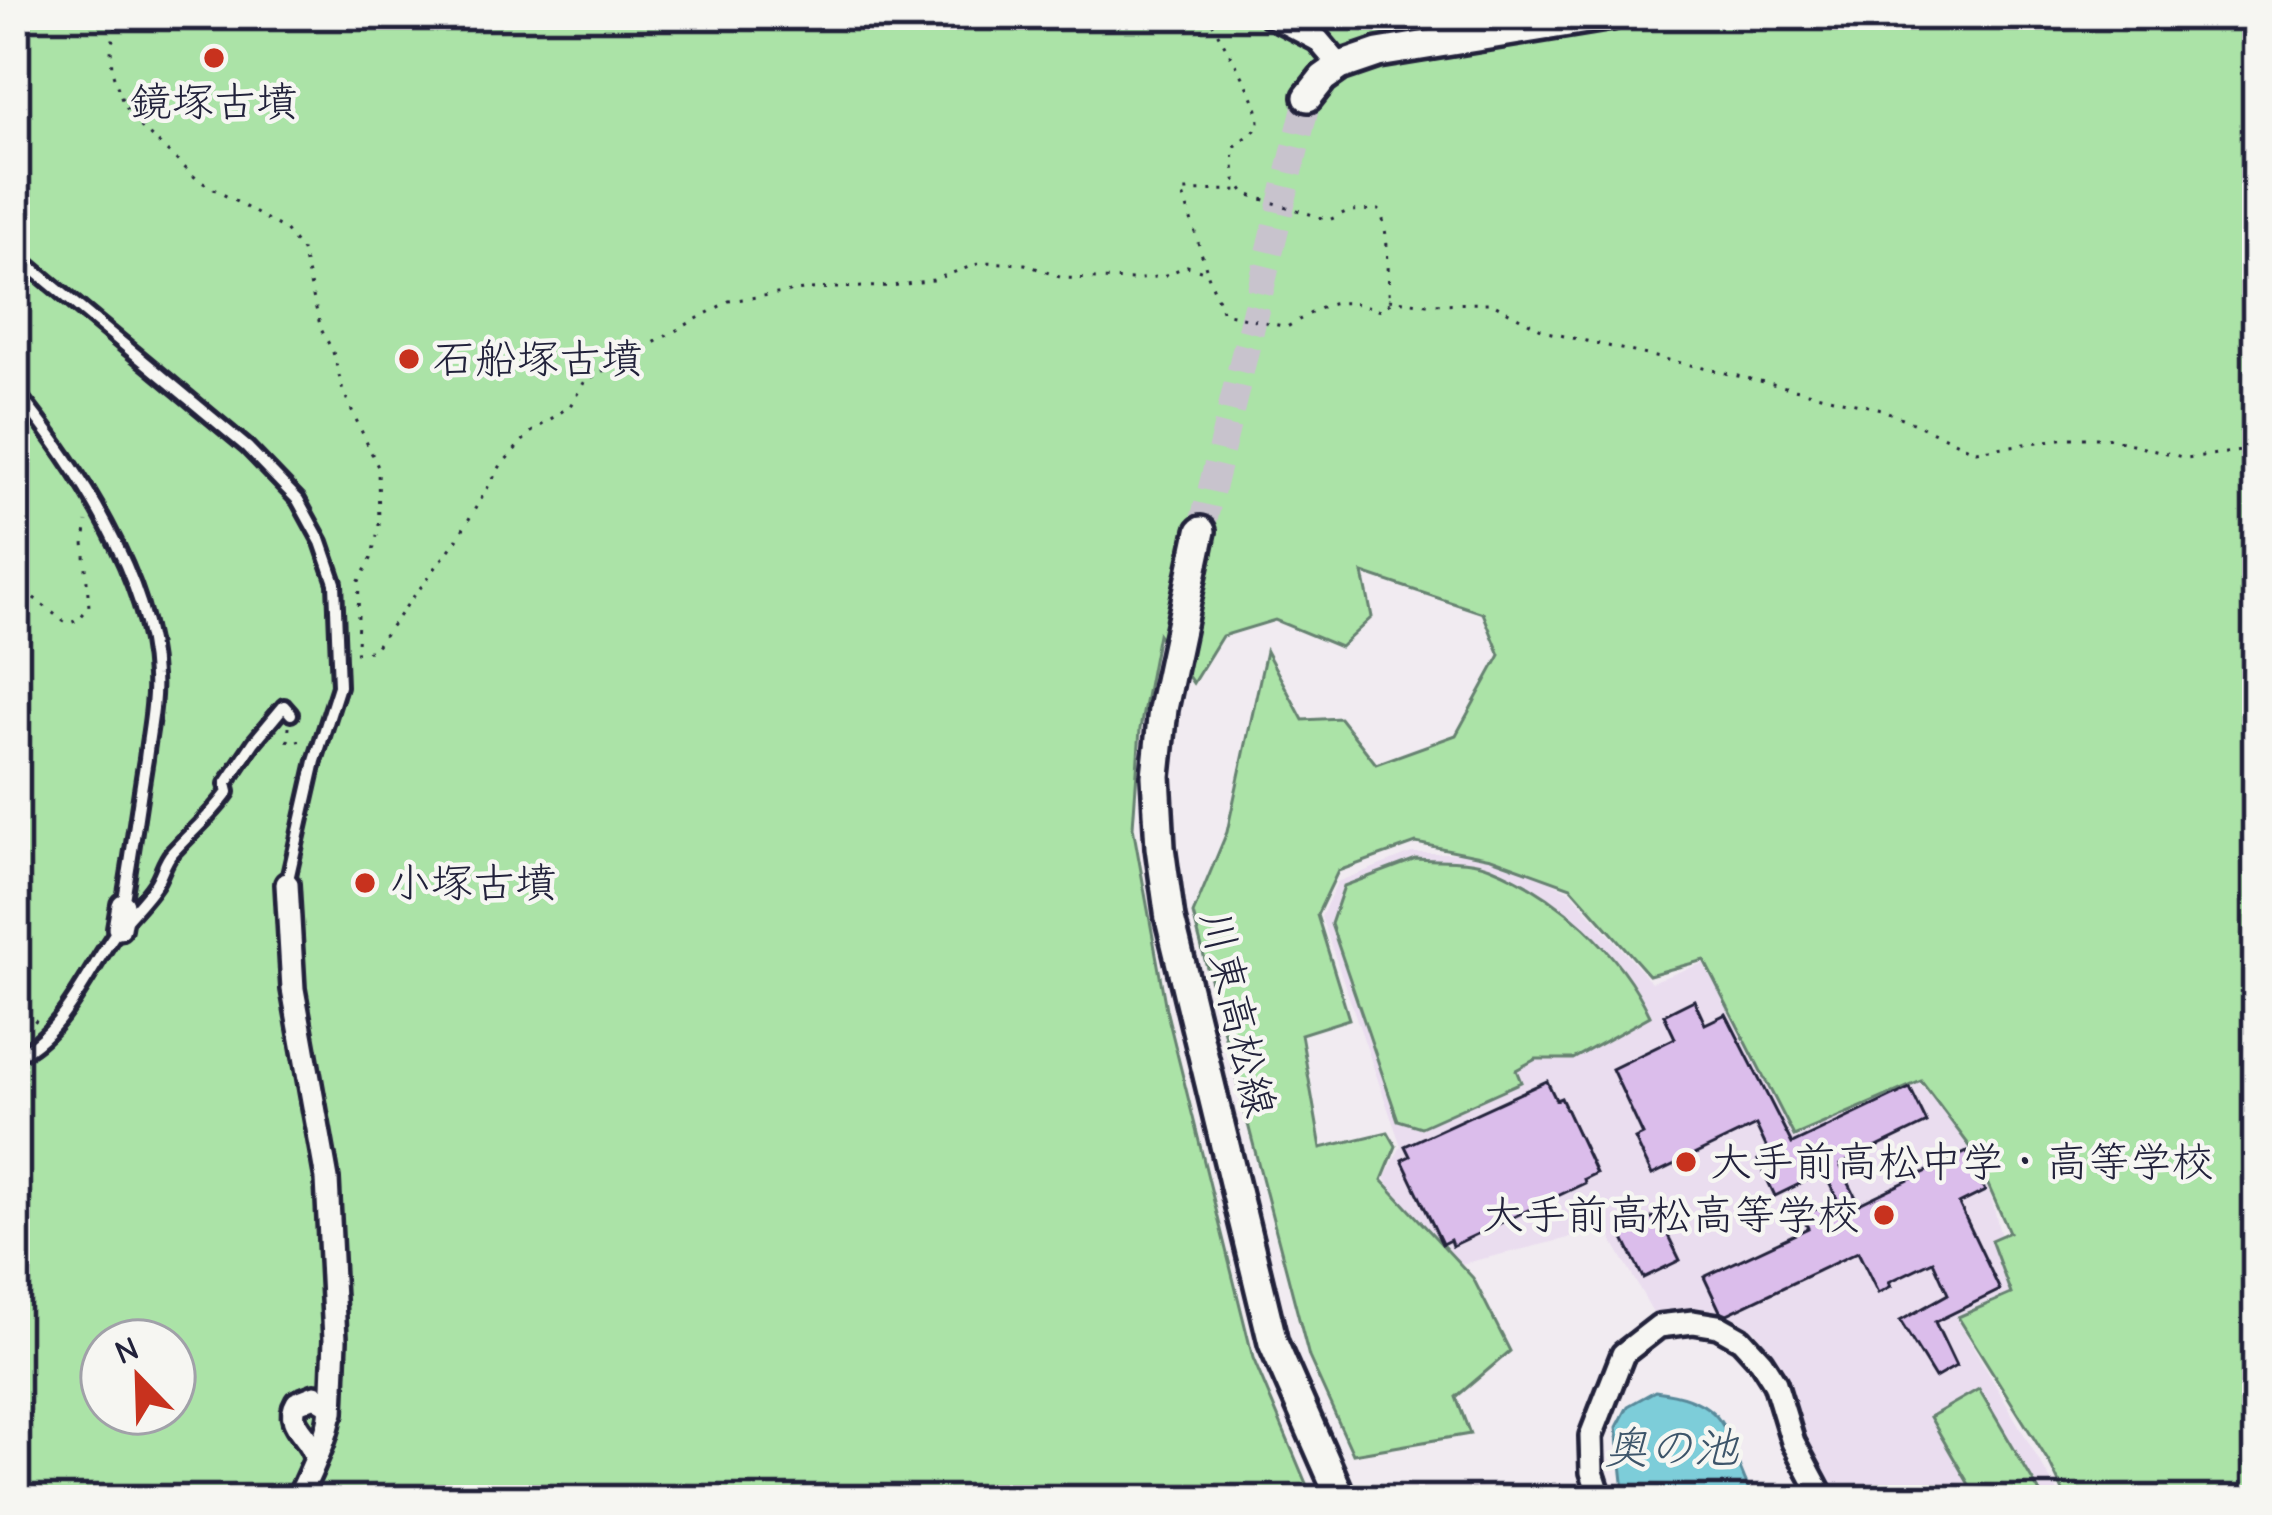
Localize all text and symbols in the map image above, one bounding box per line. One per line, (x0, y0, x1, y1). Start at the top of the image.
marker: 鏡塚古墳 (201, 45, 227, 71)
place label: 鏡塚古墳 (130, 78, 298, 127)
place label: 石船塚古墳 (433, 335, 643, 384)
marker: 石船塚古墳 (396, 346, 422, 372)
place label: 小塚古墳 (389, 859, 557, 908)
marker: 小塚古墳 (352, 870, 378, 896)
street label: 川東高松線 (1190, 906, 1284, 1122)
place label: 大手前高松中学・高等学校 (1710, 1138, 2214, 1187)
marker: 大手前高松中学・高等学校 (1673, 1149, 1699, 1175)
place label: 大手前高松高等学校 (1482, 1191, 1860, 1240)
marker: 大手前高松高等学校 (1871, 1202, 1897, 1228)
north arrow (78, 1317, 198, 1437)
text: N (109, 1329, 144, 1372)
water label: 奥の池 (1603, 1422, 1739, 1474)

